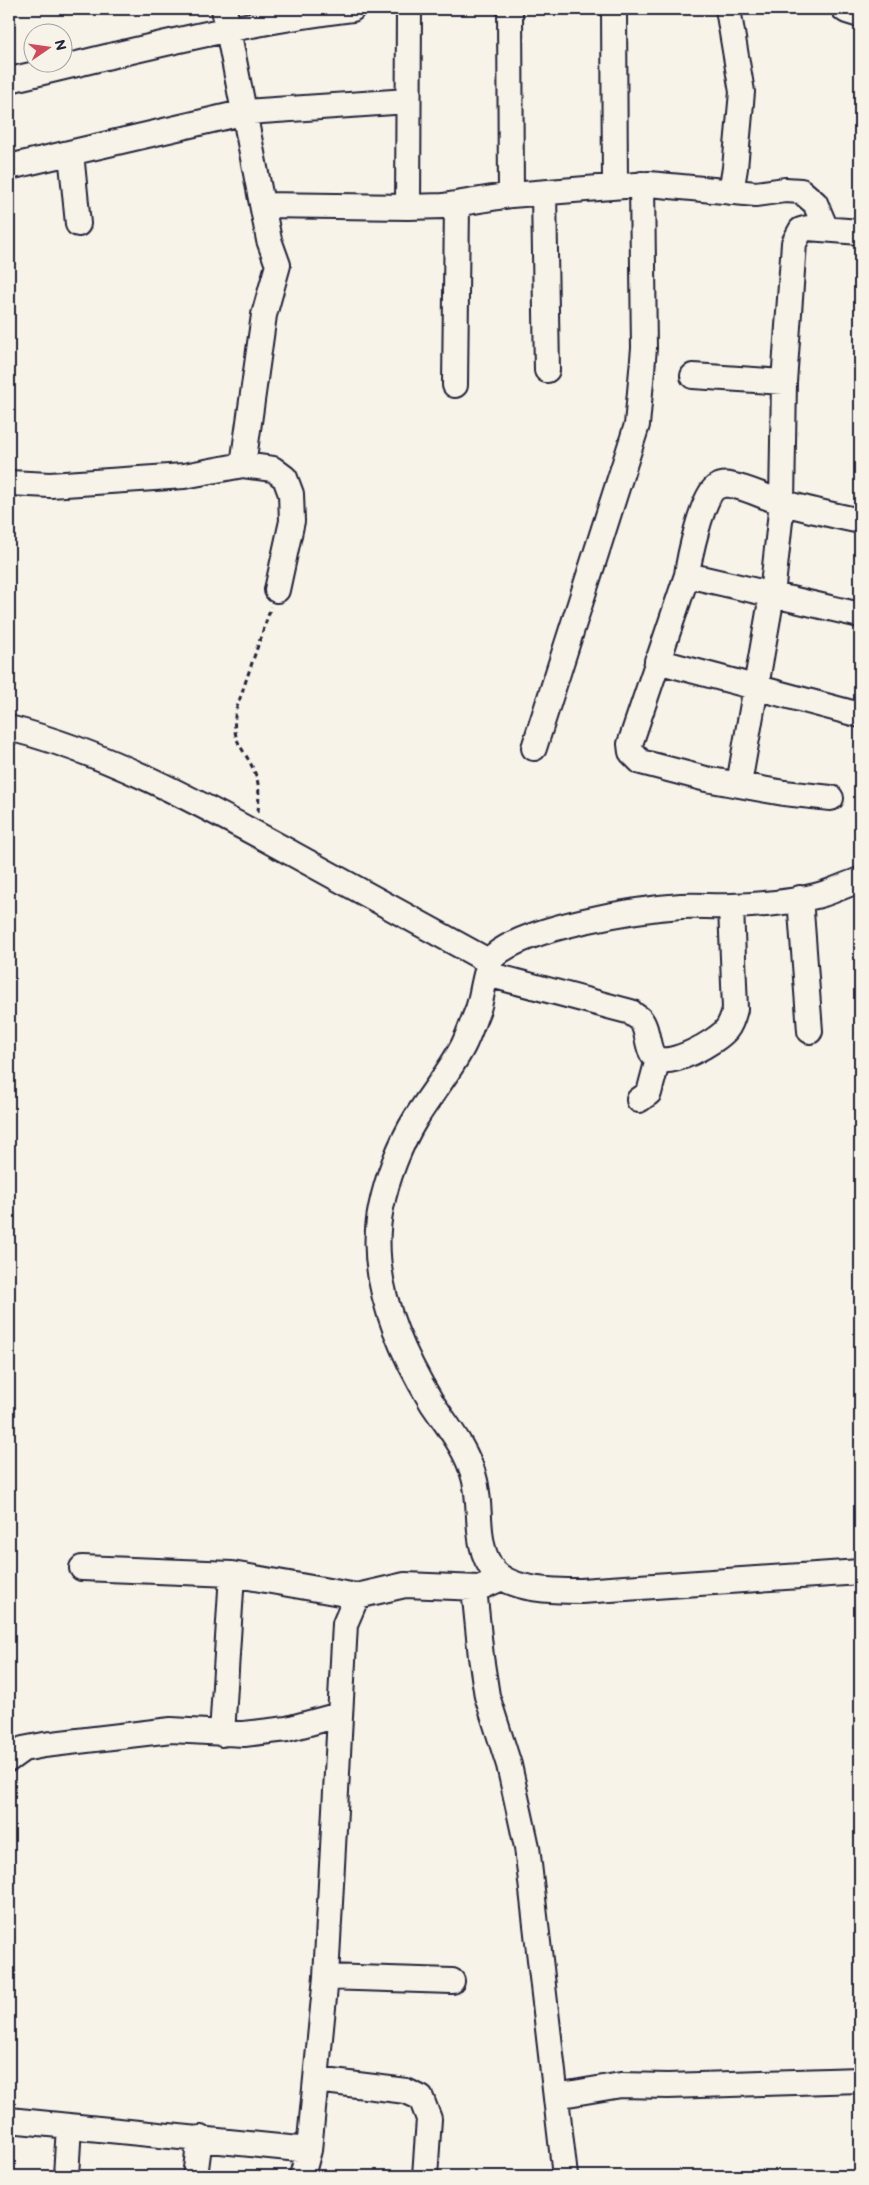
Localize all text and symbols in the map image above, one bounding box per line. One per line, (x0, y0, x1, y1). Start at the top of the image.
north arrow (22, 22, 72, 72)
text: N (51, 38, 70, 52)

